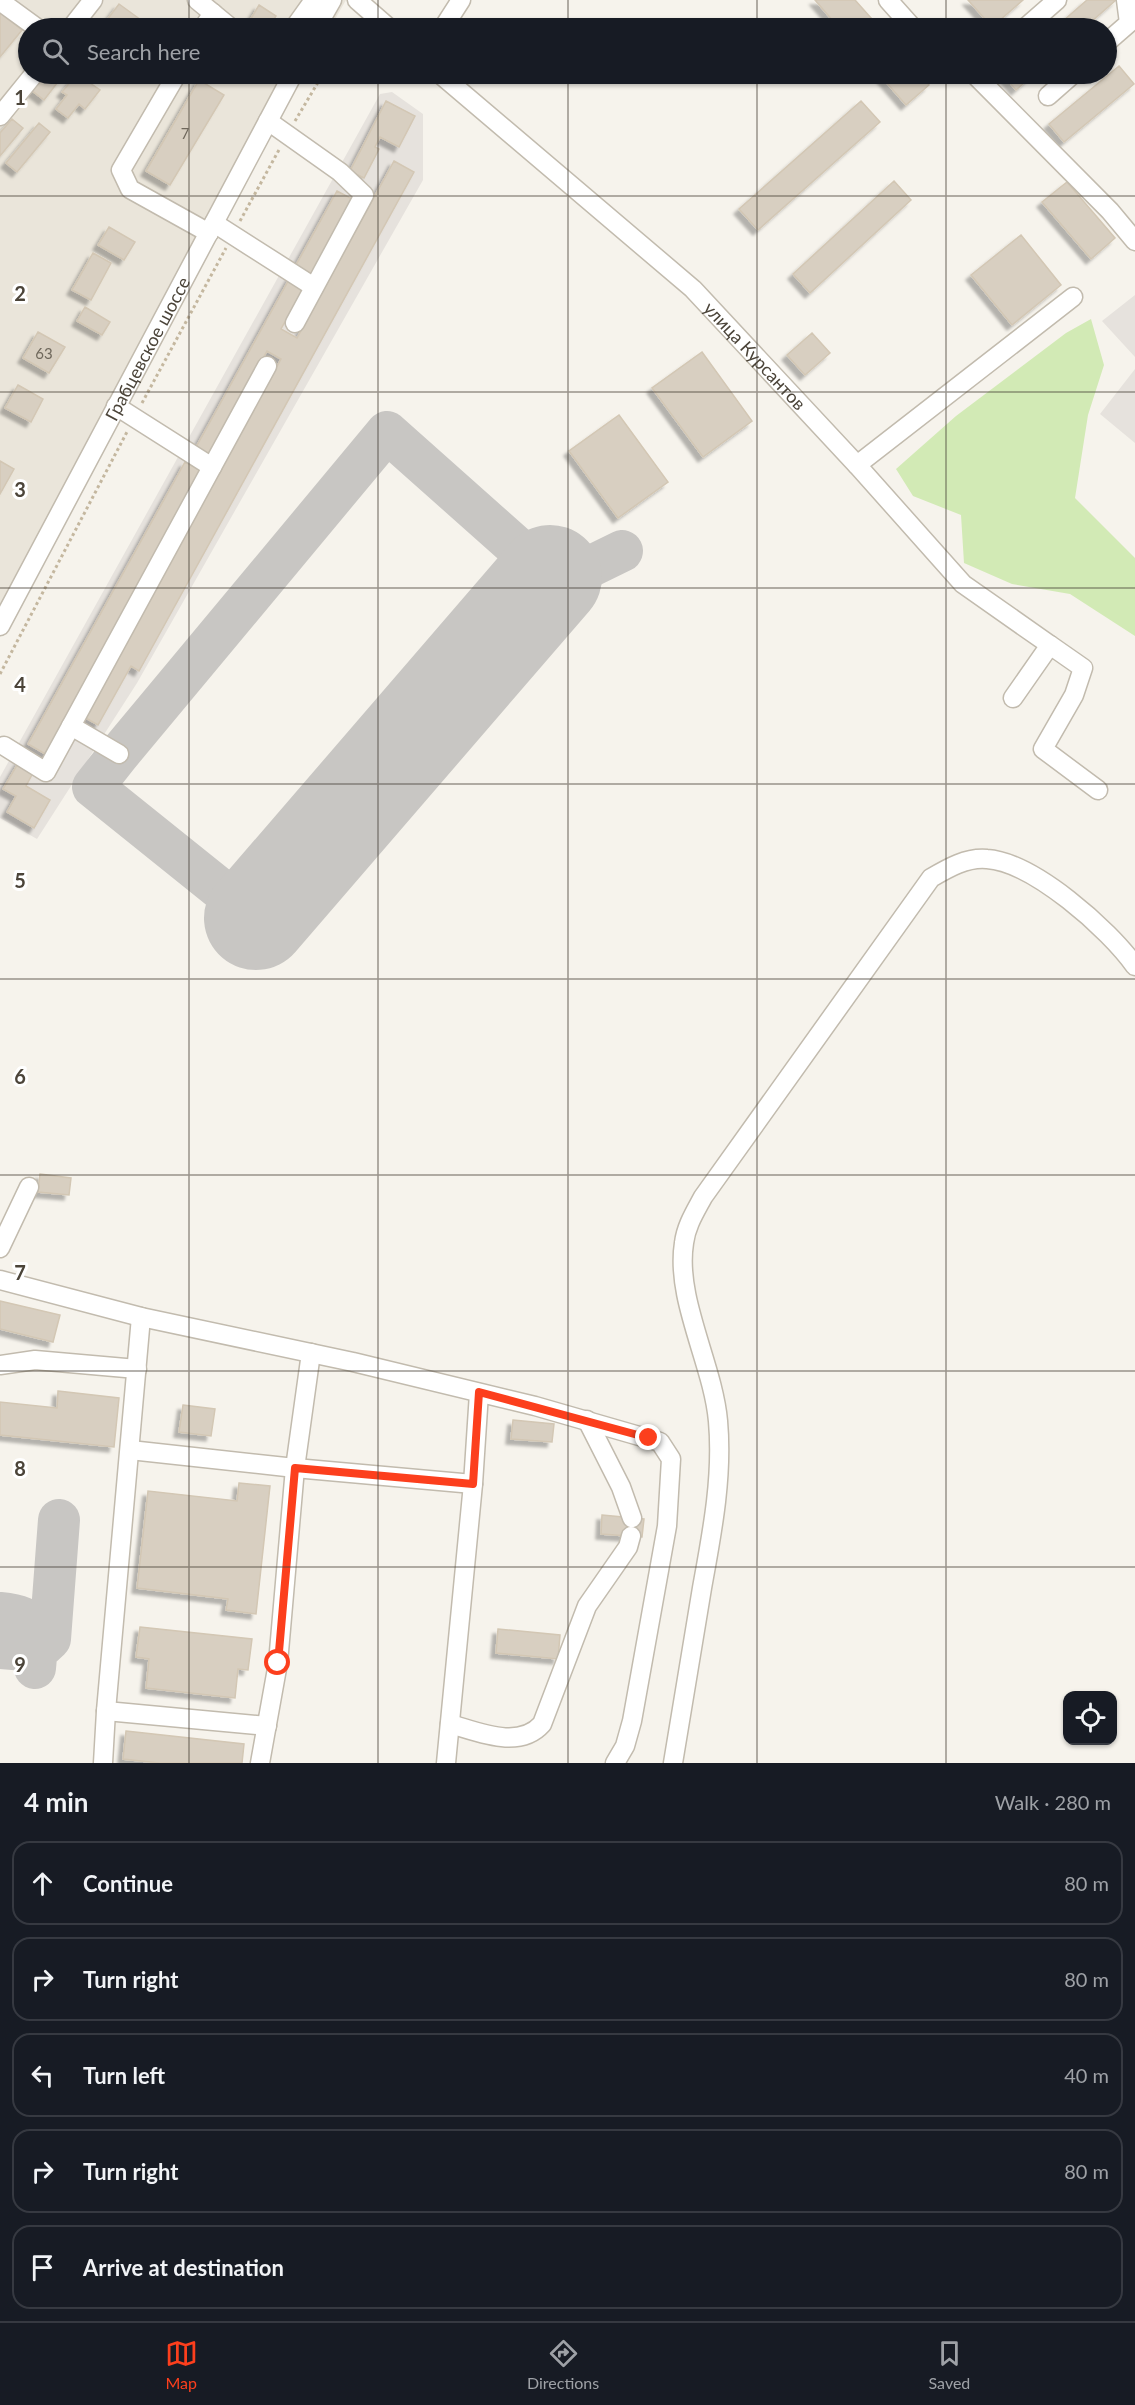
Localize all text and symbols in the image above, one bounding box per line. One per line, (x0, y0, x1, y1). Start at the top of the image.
search box (18, 18, 1117, 84)
icon: search (39, 35, 72, 68)
text: Search here (87, 38, 200, 65)
text: 1 (14, 85, 26, 109)
house number: 7 (181, 124, 190, 142)
street label: Грабцевское шоссе (100, 273, 194, 424)
text: 2 (14, 281, 26, 305)
street label: улица Курсантов (699, 297, 811, 414)
house number: 63 (35, 344, 53, 362)
text: 3 (14, 477, 26, 501)
text: 4 (14, 672, 26, 696)
text: 5 (14, 868, 26, 892)
text: 6 (14, 1064, 26, 1088)
text: 7 (14, 1260, 26, 1284)
route end (635, 1424, 661, 1450)
text: 8 (14, 1456, 26, 1480)
route start (264, 1649, 290, 1675)
text: 9 (14, 1652, 26, 1676)
map controls (1063, 1691, 1117, 1745)
button: locate (1063, 1691, 1117, 1745)
text: 4 min (24, 1786, 88, 1818)
text: Walk · 280 m (995, 1790, 1111, 1814)
icon: ahead (26, 1867, 59, 1900)
text: Continue (83, 1870, 173, 1897)
text: 80 m (1064, 1871, 1109, 1895)
icon: right (26, 1963, 59, 1996)
text: Turn right (83, 1966, 178, 1993)
text: 80 m (1064, 1967, 1109, 1991)
icon: left (26, 2059, 59, 2092)
text: Turn left (83, 2062, 165, 2089)
text: 40 m (1064, 2063, 1109, 2087)
icon: right (26, 2155, 59, 2188)
text: Turn right (83, 2158, 178, 2185)
text: 80 m (1064, 2159, 1109, 2183)
icon: arrive (26, 2251, 59, 2284)
text: Arrive at destination (83, 2254, 284, 2281)
tab: Map (165, 2337, 198, 2392)
tab: Directions (527, 2337, 599, 2392)
tab: Saved (929, 2337, 970, 2392)

